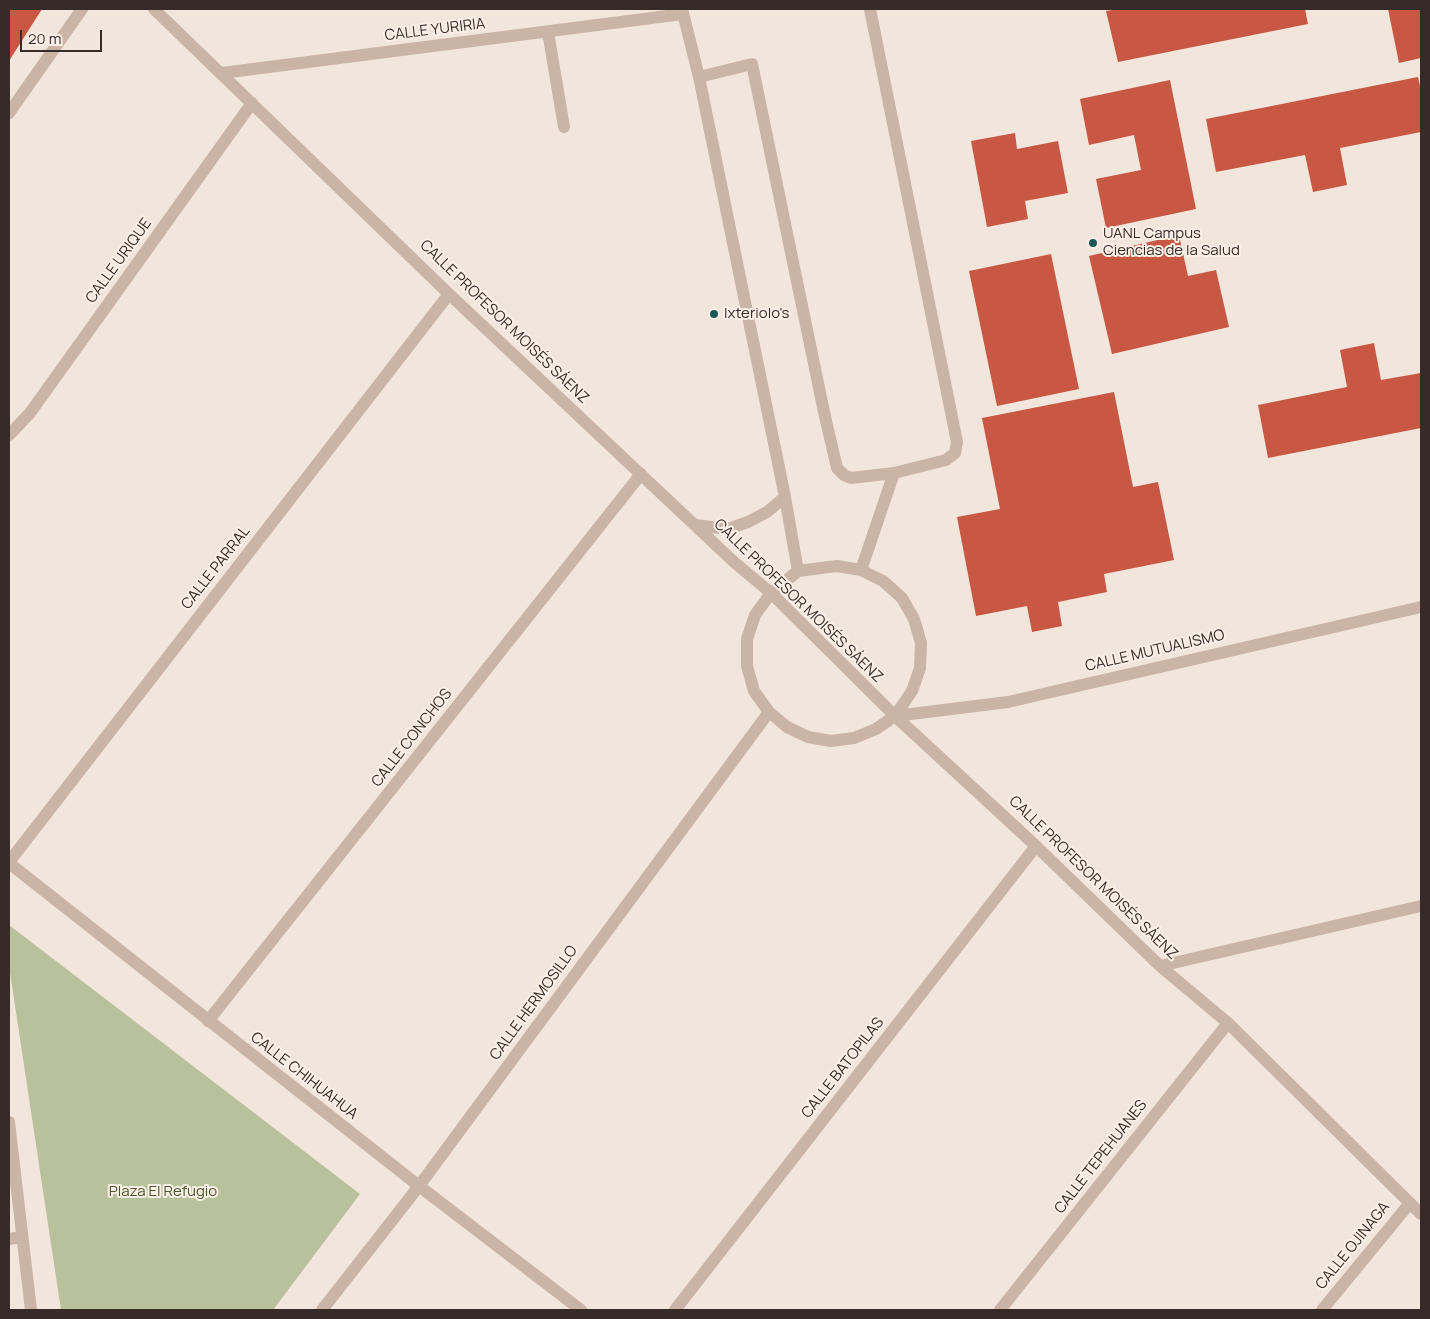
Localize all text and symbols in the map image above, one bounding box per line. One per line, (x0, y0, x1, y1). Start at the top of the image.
street label: CALLE YURIRIA (384, 15, 486, 45)
scale bar (22, 20, 105, 52)
text: 20 m (28, 28, 61, 49)
street label: CALLE URIQUE (82, 215, 156, 307)
place label: UANL Campus Ciencias de la Salud (1103, 225, 1240, 260)
street label: CALLE PROFESOR MOISÉS SÁENZ (416, 236, 592, 408)
marker: UANL Campus Ciencias de la Salud (1087, 237, 1099, 249)
place label: Ixteriolo's (724, 305, 789, 323)
marker: Ixteriolo's (708, 308, 720, 320)
street label: CALLE PROFESOR MOISÉS SÁENZ (710, 515, 886, 687)
street label: CALLE PARRAL (178, 523, 254, 613)
street label: CALLE MUTUALISMO (1084, 626, 1226, 676)
street label: CALLE CONCHOS (368, 685, 456, 791)
street label: CALLE PROFESOR MOISÉS SÁENZ (1005, 792, 1181, 964)
street label: CALLE HERMOSILLO (486, 942, 582, 1064)
street label: CALLE BATOPILAS (798, 1014, 888, 1122)
street label: CALLE CHIHUAHUA (247, 1029, 361, 1123)
street label: CALLE TEPEHUANES (1051, 1097, 1151, 1217)
park label: Plaza El Refugio (109, 1183, 217, 1201)
street label: CALLE OJINAGA (1312, 1199, 1394, 1293)

